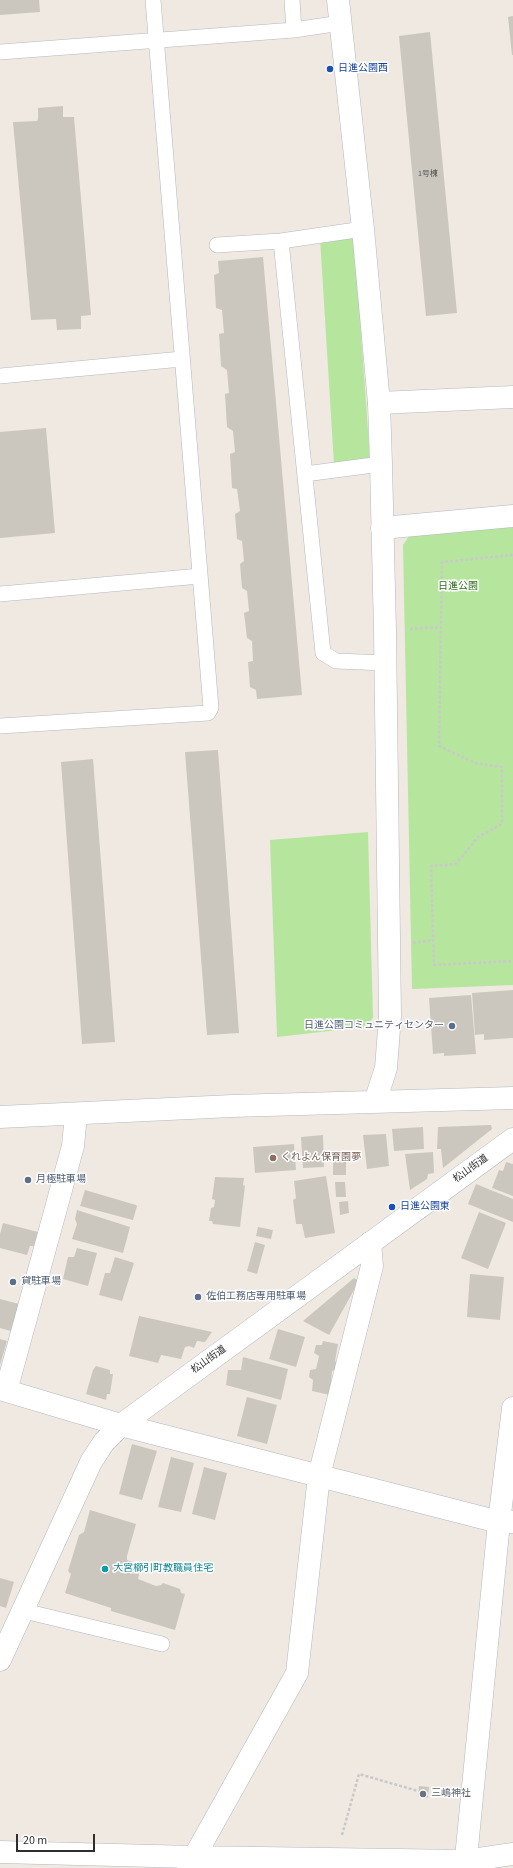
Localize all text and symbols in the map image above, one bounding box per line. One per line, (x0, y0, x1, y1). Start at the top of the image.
place label: 日進公園西 (338, 63, 388, 75)
marker: 日進公園西 (325, 64, 335, 74)
house number: 1号棟 (418, 169, 438, 179)
park label: 日進公園 (438, 581, 478, 593)
place label: 日進公園コミュニティセンター (304, 1020, 444, 1032)
marker: 日進公園コミュニティセンター (447, 1021, 457, 1031)
place label: くれよん保育園夢 (281, 1152, 361, 1164)
street label: 松山街道 (451, 1152, 491, 1186)
marker: くれよん保育園夢 (268, 1153, 278, 1163)
place label: 月極駐車場 (36, 1174, 86, 1186)
marker: 月極駐車場 (23, 1175, 33, 1185)
place label: 日進公園東 (400, 1201, 450, 1213)
marker: 日進公園東 (387, 1202, 397, 1212)
place label: 貸駐車場 (21, 1276, 61, 1288)
marker: 貸駐車場 (8, 1277, 18, 1287)
place label: 佐伯工務店専用駐車場 (206, 1291, 306, 1303)
marker: 佐伯工務店専用駐車場 (193, 1292, 203, 1302)
street label: 松山街道 (189, 1343, 229, 1377)
place label: 大宮櫛引町教職員住宅 (113, 1563, 213, 1575)
marker: 大宮櫛引町教職員住宅 (100, 1564, 110, 1574)
place label: 三嶋神社 (431, 1788, 471, 1800)
marker: 三嶋神社 (418, 1789, 428, 1799)
scale bar (18, 1826, 97, 1852)
text: 20 m (23, 1832, 47, 1849)

